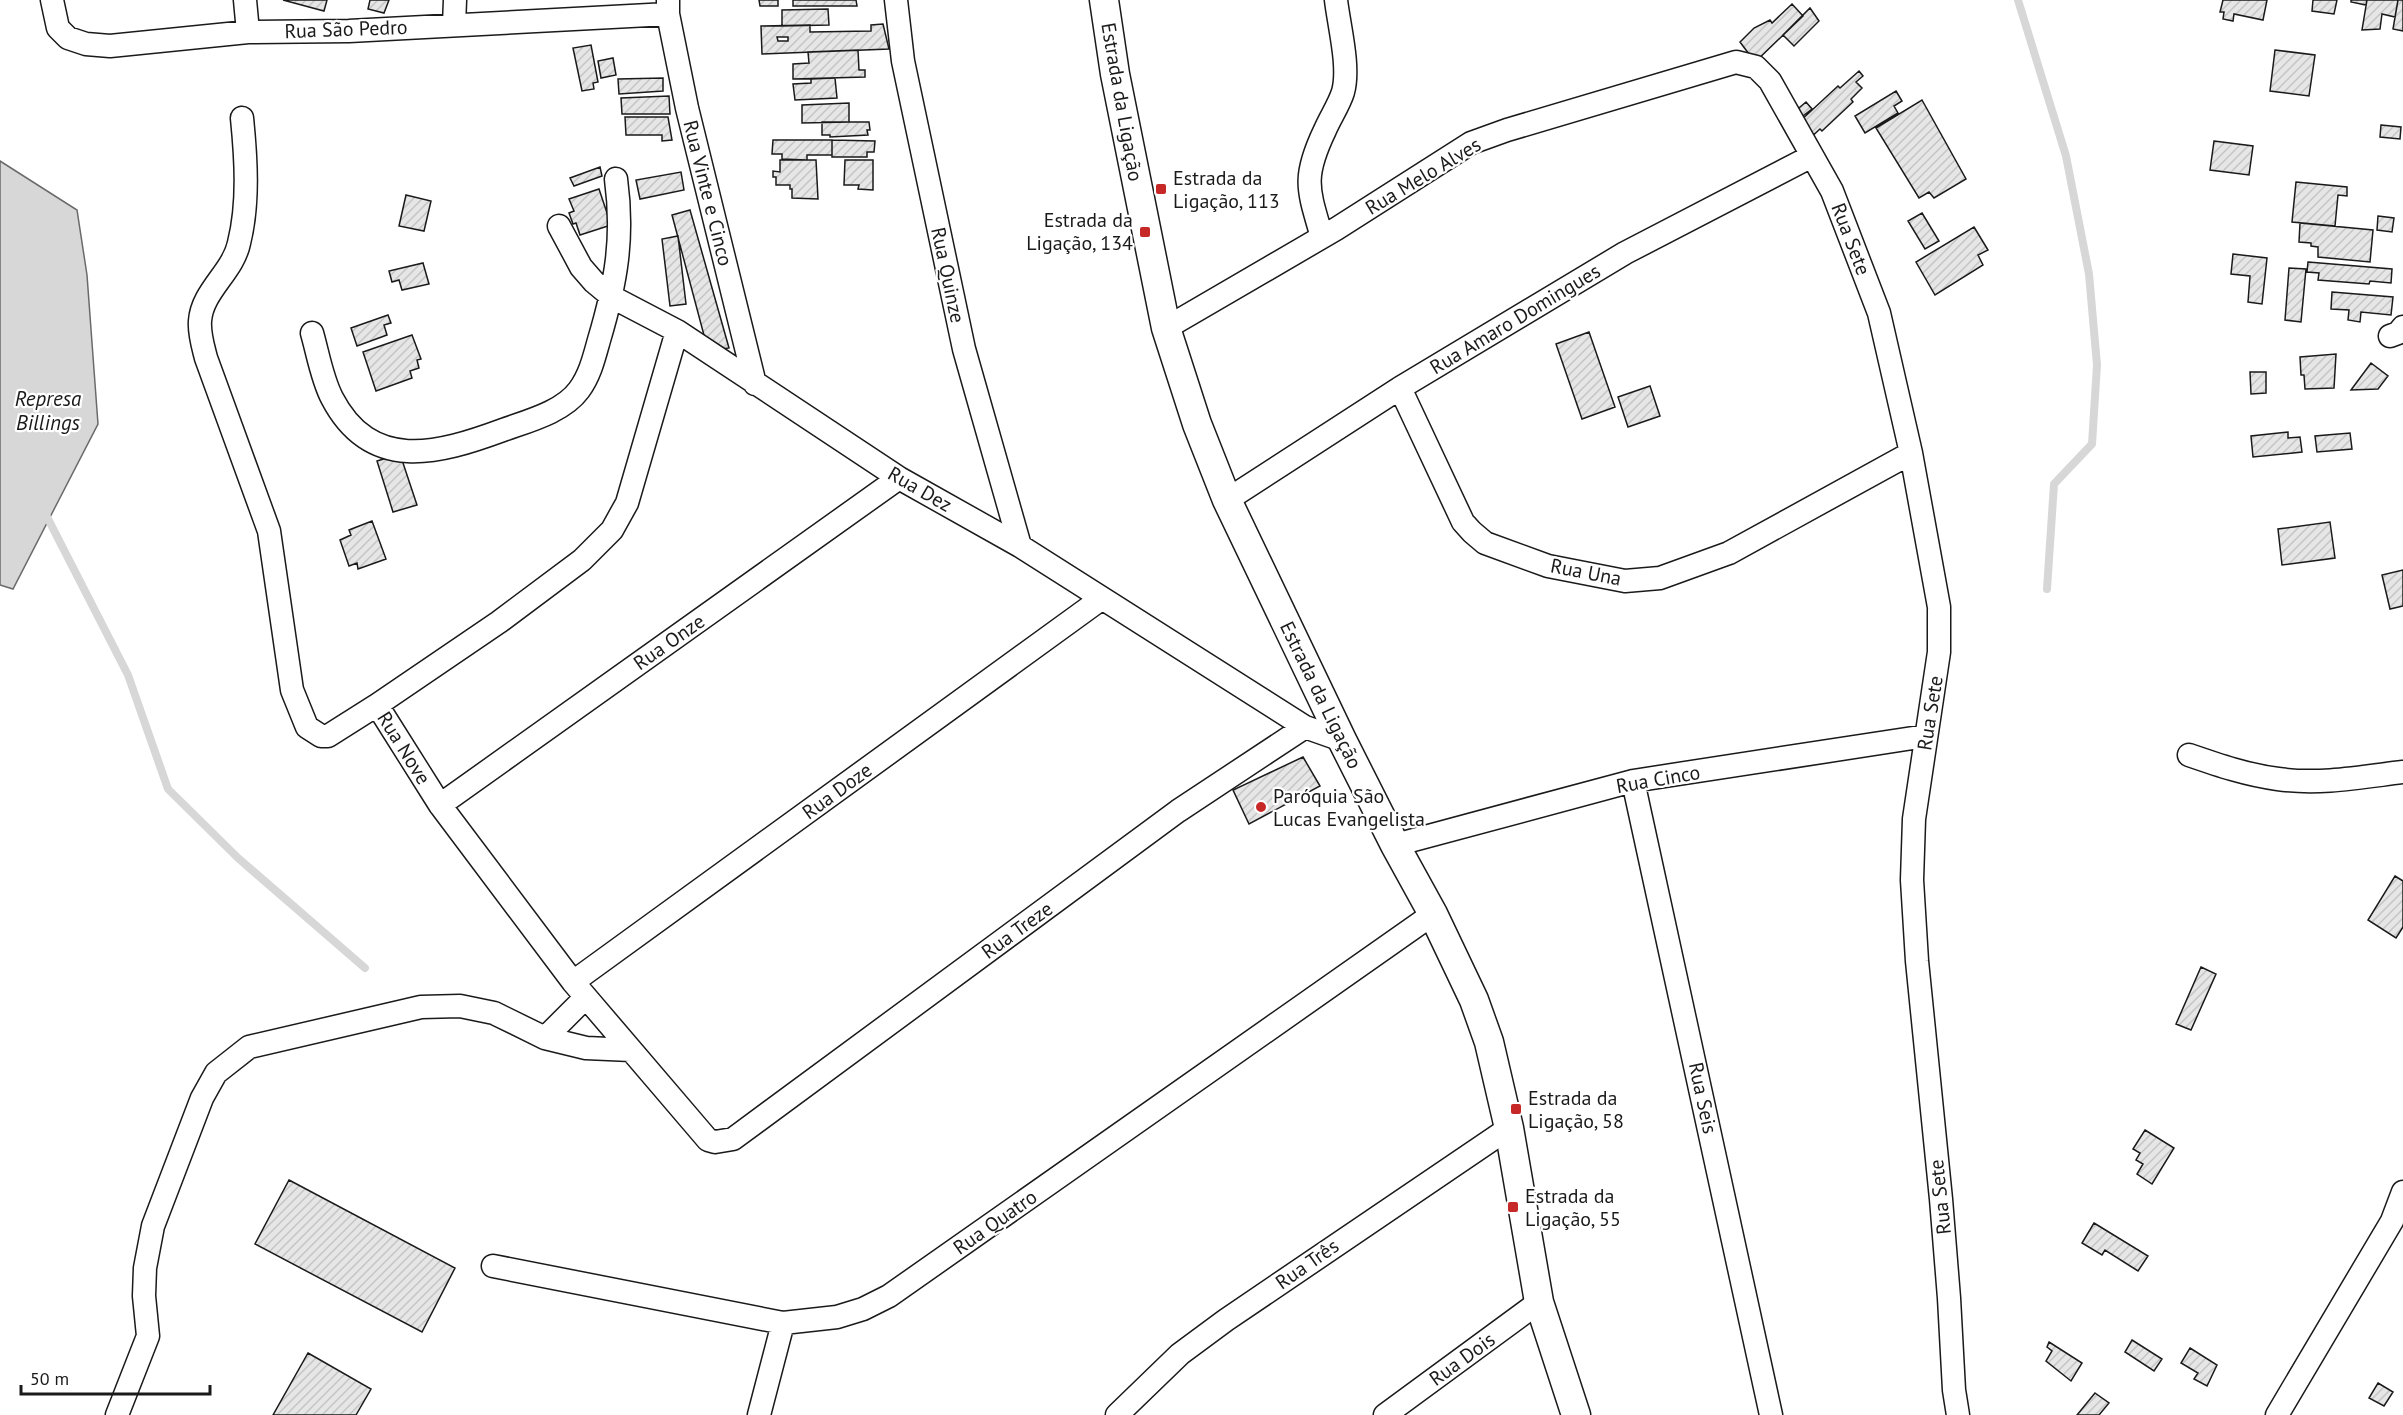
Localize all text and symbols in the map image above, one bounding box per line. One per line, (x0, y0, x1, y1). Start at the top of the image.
street label: Rua São Pedro (284, 14, 408, 44)
street label: Estrada da Ligação (1095, 21, 1149, 183)
street label: Rua Vinte e Cinco (677, 117, 739, 269)
street label: Rua Melo Alves (1360, 131, 1486, 221)
place label: Estrada da Ligação, 113 (1173, 165, 1280, 214)
marker: Estrada da Ligação, 113 (1154, 182, 1168, 196)
street label: Rua Sete (1825, 199, 1877, 279)
place label: Estrada da Ligação, 134 (1026, 207, 1133, 256)
street label: Rua Quinze (925, 225, 971, 325)
marker: Estrada da Ligação, 134 (1138, 225, 1152, 239)
street label: Rua Amaro Domingues (1425, 258, 1605, 380)
water label: Represa Billings (15, 385, 82, 436)
street label: Rua Dez (883, 460, 957, 518)
street label: Rua Una (1548, 552, 1624, 592)
street label: Rua Onze (628, 608, 710, 676)
street label: Estrada da Ligação (1274, 617, 1368, 773)
street label: Rua Sete (1911, 674, 1949, 752)
street label: Rua Nove (371, 707, 437, 789)
street label: Rua Doze (797, 757, 877, 825)
street label: Rua Cinco (1614, 759, 1702, 799)
place label: Paróquia São Lucas Evangelista (1273, 783, 1425, 832)
marker: Paróquia São Lucas Evangelista (1254, 800, 1268, 814)
street label: Rua Treze (976, 895, 1058, 965)
street label: Rua Seis (1683, 1060, 1723, 1136)
place label: Estrada da Ligação, 58 (1528, 1085, 1624, 1134)
marker: Estrada da Ligação, 58 (1509, 1102, 1523, 1116)
street label: Rua Sete (1923, 1158, 1957, 1236)
place label: Estrada da Ligação, 55 (1525, 1183, 1621, 1232)
street label: Rua Quatro (948, 1184, 1042, 1260)
marker: Estrada da Ligação, 55 (1506, 1200, 1520, 1214)
street label: Rua Três (1270, 1233, 1344, 1295)
street label: Rua Dois (1424, 1326, 1500, 1392)
scale bar (21, 1358, 210, 1396)
text: 50 m (30, 1367, 69, 1390)

